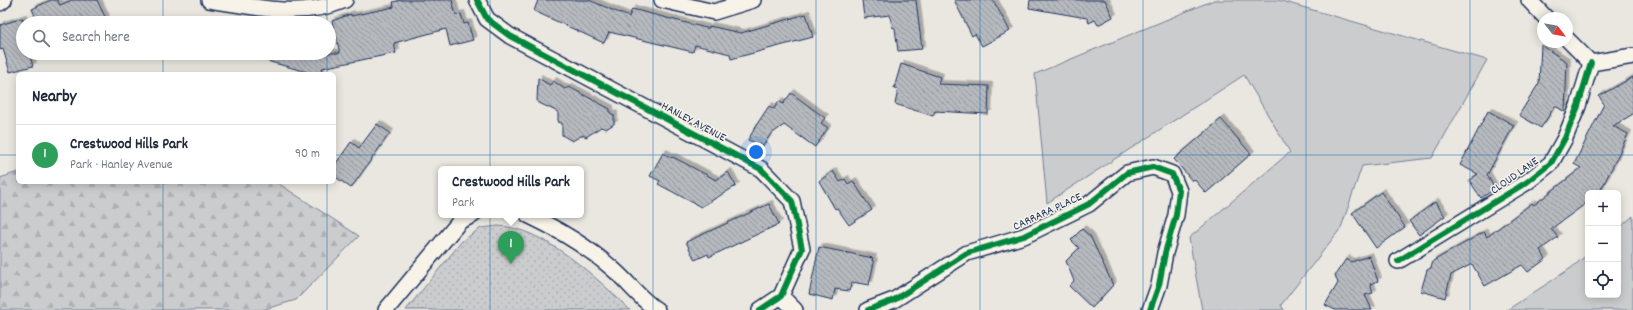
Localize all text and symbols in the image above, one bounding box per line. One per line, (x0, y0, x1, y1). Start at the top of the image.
north arrow (1537, 12, 1573, 48)
search box (16, 16, 336, 60)
icon: search (30, 27, 52, 49)
text: Search here (62, 27, 130, 49)
text: Nearby (32, 86, 76, 110)
street label: HANLEY AVENUE (658, 98, 729, 147)
text: Crestwood Hills Park (70, 134, 188, 156)
your location (746, 142, 766, 162)
text: 1 (44, 145, 46, 164)
text: 90 m (295, 145, 320, 164)
street label: CLOUD LANE (1487, 153, 1543, 199)
text: Park · Hanley Avenue (70, 156, 172, 175)
popup (438, 166, 584, 218)
text: Crestwood Hills Park (452, 172, 570, 194)
street label: CARRARA PLACE (1010, 189, 1085, 236)
map controls (1585, 190, 1621, 298)
button: + (1585, 190, 1621, 226)
text: Park (452, 194, 474, 213)
button: − (1585, 226, 1621, 262)
pin: 1 (498, 231, 524, 264)
button: locate (1585, 262, 1621, 298)

